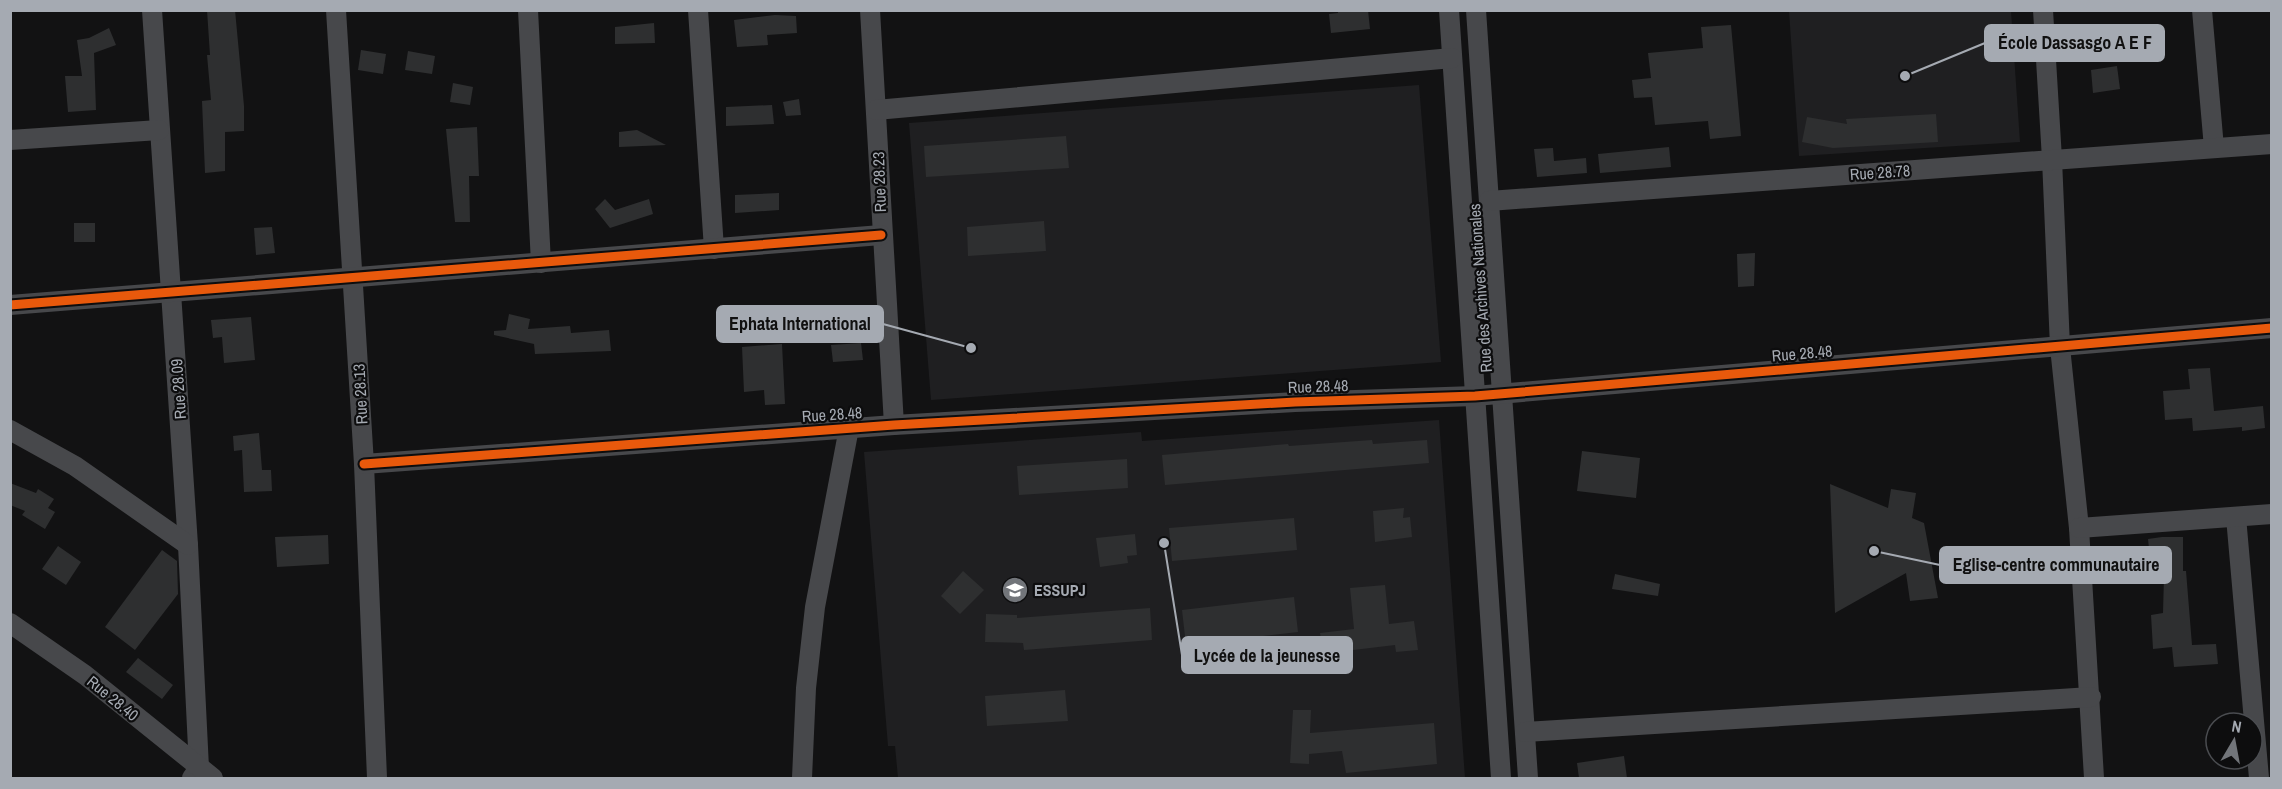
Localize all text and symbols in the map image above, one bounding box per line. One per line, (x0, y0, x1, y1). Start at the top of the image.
callout: École Dassasgo A E F (1985, 25, 2164, 61)
text: École Dassasgo A E F (1998, 30, 2152, 55)
street label: Rue 28.23 (867, 151, 891, 213)
street label: Rue 28.78 (1849, 159, 1911, 185)
street label: Rue des Archives Nationales (1463, 203, 1497, 373)
callout: Ephata International (717, 306, 883, 342)
text: Ephata International (729, 311, 871, 336)
street label: Rue 28.48 (1771, 339, 1833, 367)
street label: Rue 28.09 (165, 358, 191, 420)
street label: Rue 28.13 (347, 363, 373, 425)
street label: Rue 28.48 (1287, 374, 1349, 398)
street label: Rue 28.48 (801, 401, 863, 427)
callout: Eglise-centre communautaire (1940, 547, 2171, 583)
text: Eglise-centre communautaire (1953, 552, 2159, 577)
school or university icon: ESSUPJ (1000, 575, 1030, 605)
place label: ESSUPJ (1034, 579, 1086, 601)
callout: Lycée de la jeunesse (1182, 637, 1352, 673)
text: Lycée de la jeunesse (1194, 643, 1340, 668)
street label: Rue 28.40 (83, 670, 143, 726)
north arrow (2204, 711, 2264, 771)
text: N (2230, 715, 2243, 738)

